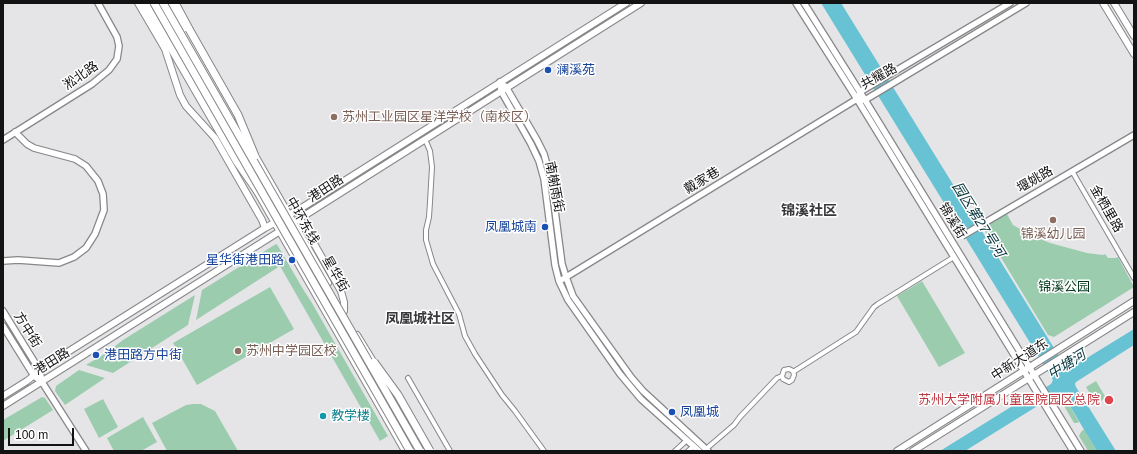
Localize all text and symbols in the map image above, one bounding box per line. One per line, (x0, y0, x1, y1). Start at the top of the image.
street label: 淞北路 (61, 58, 101, 94)
street label: 共耀路 (858, 61, 900, 93)
place label: 澜溪苑 (556, 62, 595, 78)
marker: 澜溪苑 (543, 65, 553, 75)
place label: 苏州工业园区星洋学校（南校区） (342, 109, 537, 125)
marker: 苏州工业园区星洋学校（南校区） (329, 112, 339, 122)
street label: 南榭雨街 (541, 160, 567, 214)
street label: 堰姚路 (1014, 163, 1056, 197)
street label: 戴家巷 (681, 164, 723, 198)
street label: 港田路 (305, 172, 347, 206)
water label: 园区第27号河 (948, 179, 1008, 261)
street label: 金栖里路 (1086, 183, 1126, 235)
street label: 中环东线 (282, 195, 322, 247)
street label: 锦溪街 (935, 200, 969, 242)
district label: 锦溪社区 (781, 203, 837, 219)
marker: 锦溪幼儿园 (1048, 215, 1058, 225)
place label: 凤凰城南 (485, 219, 537, 235)
marker: 凤凰城南 (540, 222, 550, 232)
place label: 锦溪幼儿园 (1021, 226, 1085, 242)
place label: 星华街港田路 (206, 252, 284, 268)
street label: 星华街 (318, 253, 352, 295)
marker: 星华街港田路 (287, 255, 297, 265)
park label: 锦溪公园 (1038, 279, 1090, 295)
street label: 方中街 (10, 309, 44, 351)
district label: 凤凰城社区 (385, 311, 455, 327)
street label: 中新大道东 (988, 336, 1052, 384)
place label: 苏州中学园区校 (246, 343, 337, 359)
street label: 港田路 (31, 345, 73, 379)
marker: 苏州中学园区校 (233, 346, 243, 356)
place label: 港田路方中街 (104, 347, 182, 363)
water label: 中塘河 (1045, 347, 1089, 383)
marker: 港田路方中街 (91, 350, 101, 360)
place label: 苏州大学附属儿童医院园区总院 (918, 392, 1100, 408)
marker: 苏州大学附属儿童医院园区总院 (1103, 394, 1115, 406)
place label: 凤凰城 (680, 404, 719, 420)
marker: 凤凰城 (667, 407, 677, 417)
place label: 教学楼 (331, 408, 370, 424)
marker: 教学楼 (318, 411, 328, 421)
scale bar (10, 420, 76, 446)
text: 100 m (15, 428, 48, 442)

